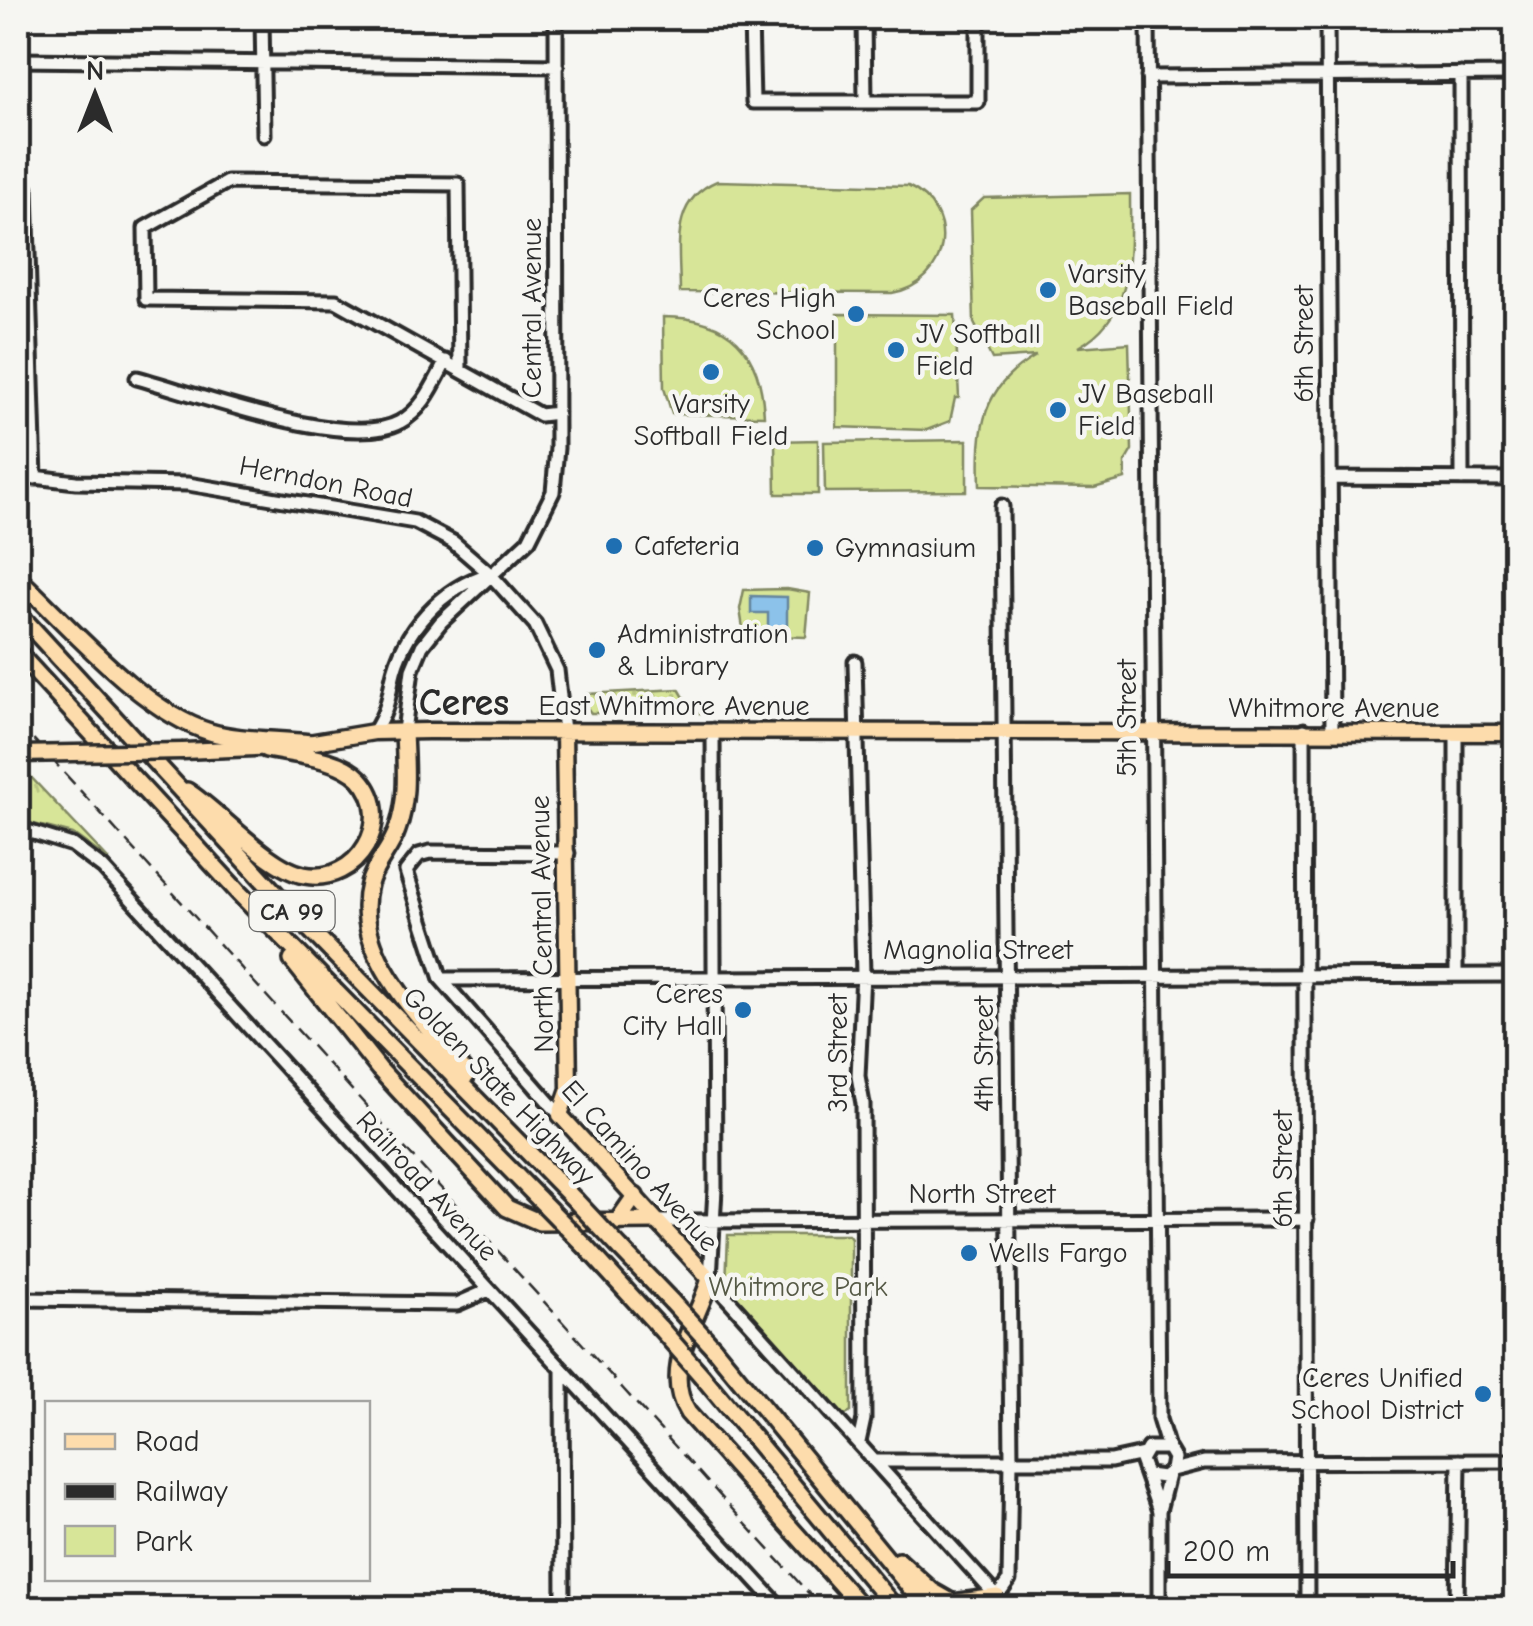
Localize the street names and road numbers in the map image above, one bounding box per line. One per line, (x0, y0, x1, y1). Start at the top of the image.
street label: Central Avenue (516, 218, 548, 398)
street label: 6th Street (1288, 284, 1320, 403)
street label: Herndon Road (237, 450, 415, 514)
street label: 5th Street (1111, 658, 1143, 777)
street label: East Whitmore Avenue (538, 690, 810, 722)
street label: Whitmore Avenue (1229, 692, 1439, 724)
street label: North Central Avenue (524, 795, 560, 1053)
road number: CA 99 (250, 891, 334, 931)
street label: Magnolia Street (883, 934, 1074, 966)
street label: Golden State Highway (396, 981, 602, 1192)
street label: 3rd Street (822, 993, 854, 1112)
street label: 4th Street (968, 995, 1000, 1112)
street label: El Camino Avenue (555, 1074, 725, 1258)
street label: Railroad Avenue (350, 1105, 504, 1267)
street label: 6th Street (1267, 1109, 1299, 1228)
street label: North Street (909, 1178, 1056, 1210)

